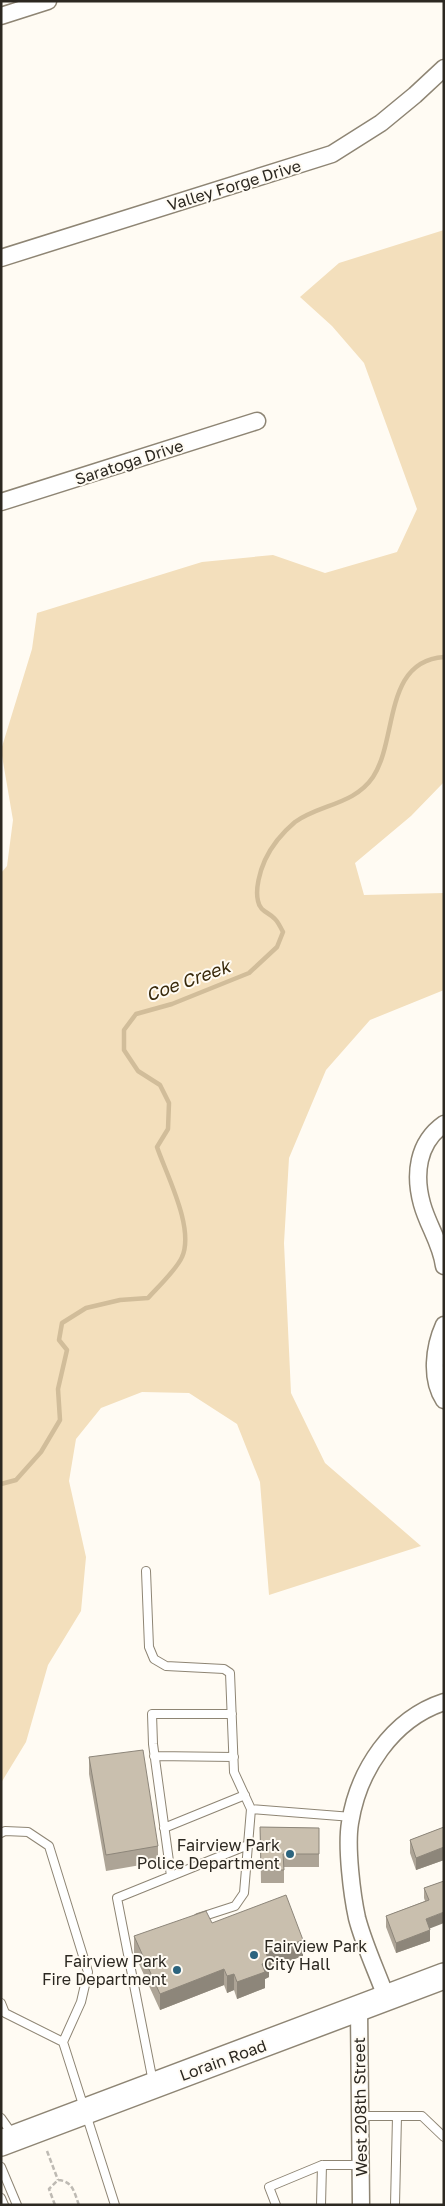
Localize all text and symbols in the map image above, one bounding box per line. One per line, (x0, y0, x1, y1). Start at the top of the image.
street label: Valley Forge Drive (165, 155, 303, 215)
street label: Saratoga Drive (72, 435, 186, 489)
water label: Coe Creek (142, 954, 235, 1005)
place label: Fairview Park Police Department (137, 1835, 280, 1873)
marker: Fairview Park Police Department (284, 1848, 296, 1860)
place label: Fairview Park City Hall (264, 1936, 367, 1974)
marker: Fairview Park City Hall (248, 1949, 260, 1961)
place label: Fairview Park Fire Department (42, 1951, 167, 1989)
marker: Fairview Park Fire Department (171, 1964, 183, 1976)
street label: Lorain Road (177, 2035, 269, 2085)
street label: West 208th Street (349, 2037, 371, 2177)

